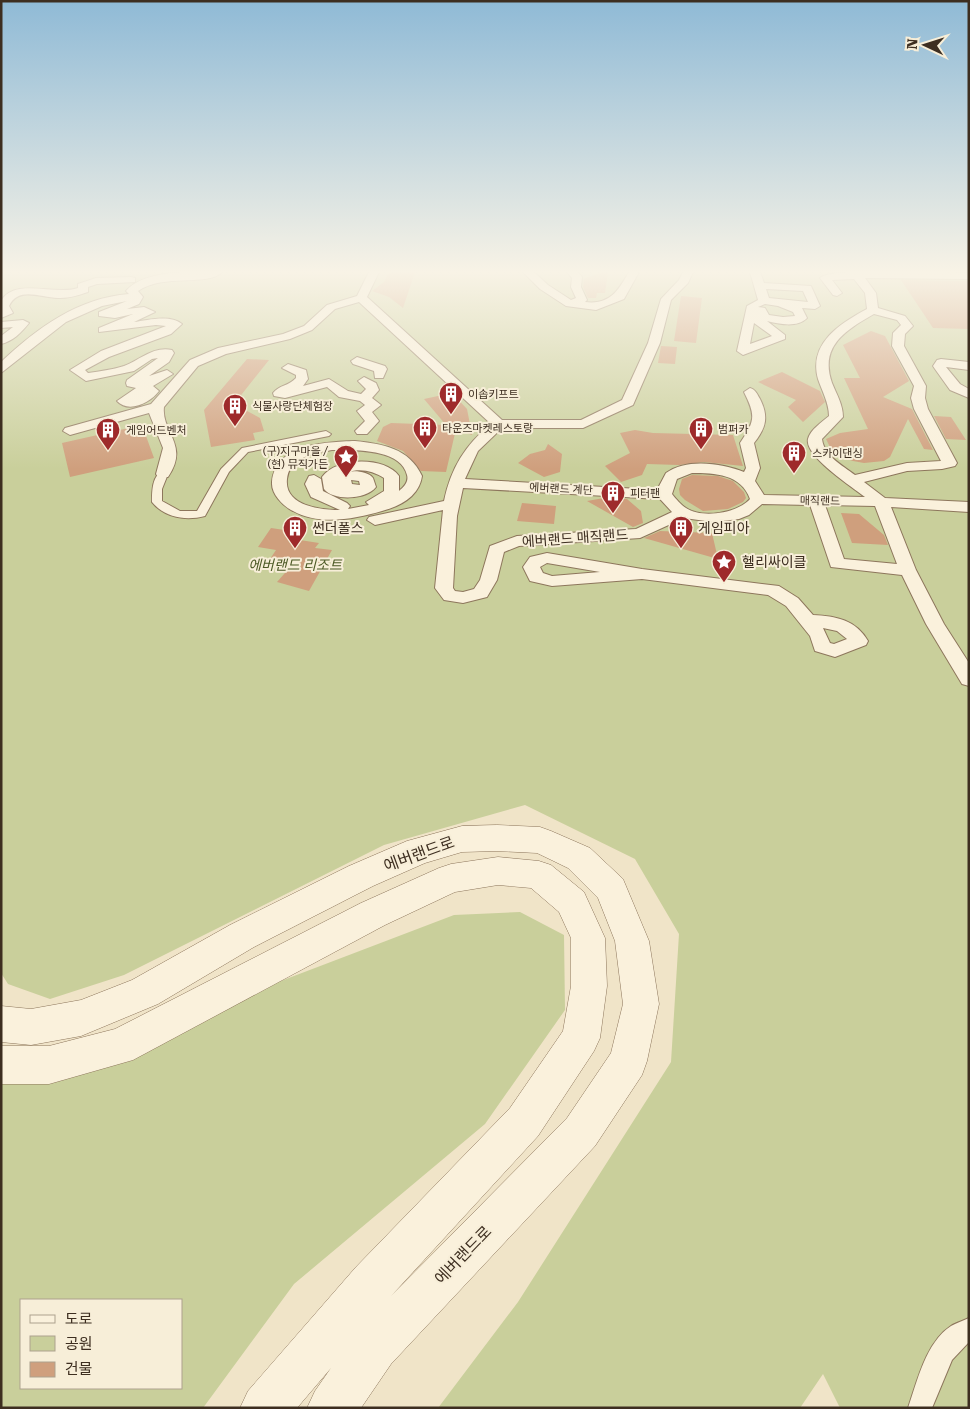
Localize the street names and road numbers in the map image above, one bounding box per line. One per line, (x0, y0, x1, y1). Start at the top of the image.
street label: 에버랜드 계단 (529, 481, 593, 497)
street label: 매직랜드 (800, 494, 840, 508)
street label: 에버랜드 매직랜드 (521, 526, 629, 550)
street label: 에버랜드로 (381, 832, 457, 876)
street label: 에버랜드로 (431, 1222, 496, 1288)

